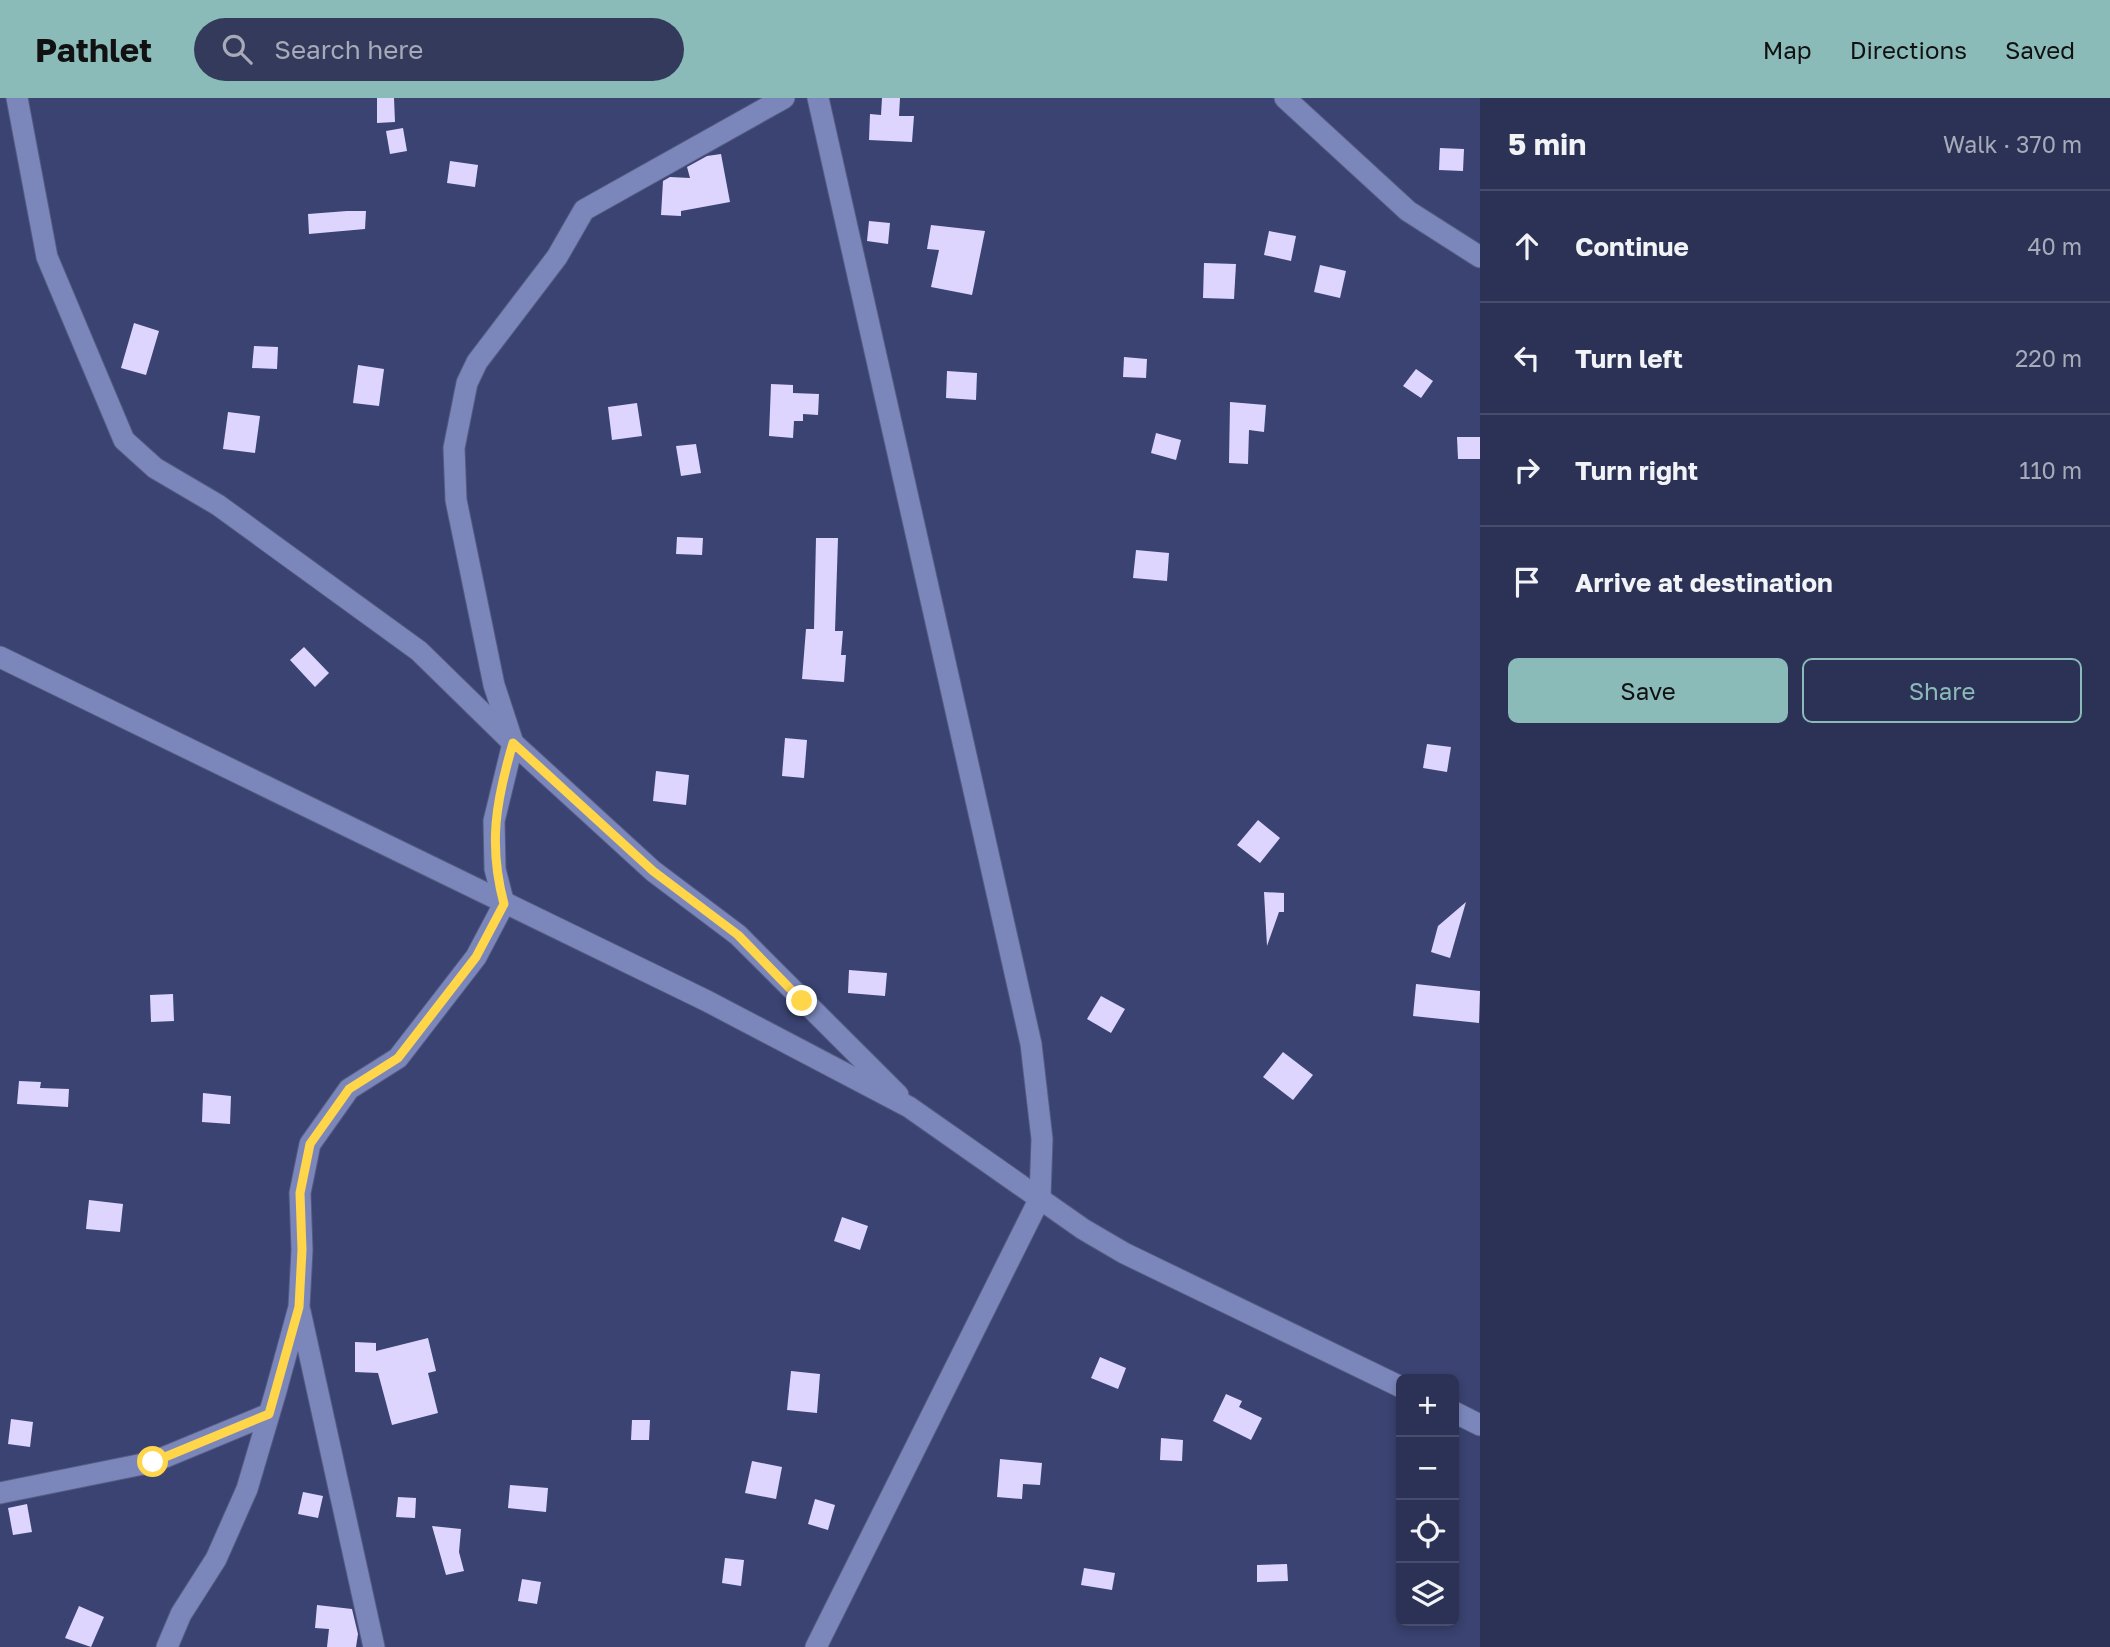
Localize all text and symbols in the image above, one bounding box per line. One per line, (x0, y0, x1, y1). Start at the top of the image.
search box (194, 18, 684, 81)
text: Pathlet (35, 30, 152, 69)
icon: search (218, 30, 256, 68)
text: Search here (274, 34, 423, 65)
text: Map (1763, 35, 1812, 64)
text: Directions (1850, 35, 1967, 64)
text: Saved (2005, 35, 2075, 64)
text: 5 min (1508, 126, 1586, 162)
text: Walk · 370 m (1943, 130, 2082, 158)
icon: ahead (1508, 227, 1546, 265)
text: Continue (1575, 231, 1689, 262)
text: 40 m (2028, 232, 2082, 260)
icon: left (1508, 339, 1546, 377)
text: Turn left (1575, 343, 1683, 374)
text: 220 m (2015, 344, 2082, 372)
icon: right (1508, 451, 1546, 489)
text: Turn right (1575, 455, 1698, 486)
text: 110 m (2019, 456, 2082, 484)
icon: arrive (1508, 563, 1546, 601)
text: Arrive at destination (1575, 567, 1833, 598)
button: Save (1508, 658, 1788, 723)
button: Share (1802, 658, 2082, 723)
route end (786, 985, 817, 1016)
map controls (1396, 1374, 1459, 1626)
button: + (1396, 1374, 1459, 1437)
button: − (1396, 1437, 1459, 1500)
route start (137, 1446, 168, 1477)
button: locate (1396, 1500, 1459, 1563)
button: layers (1396, 1563, 1459, 1626)

